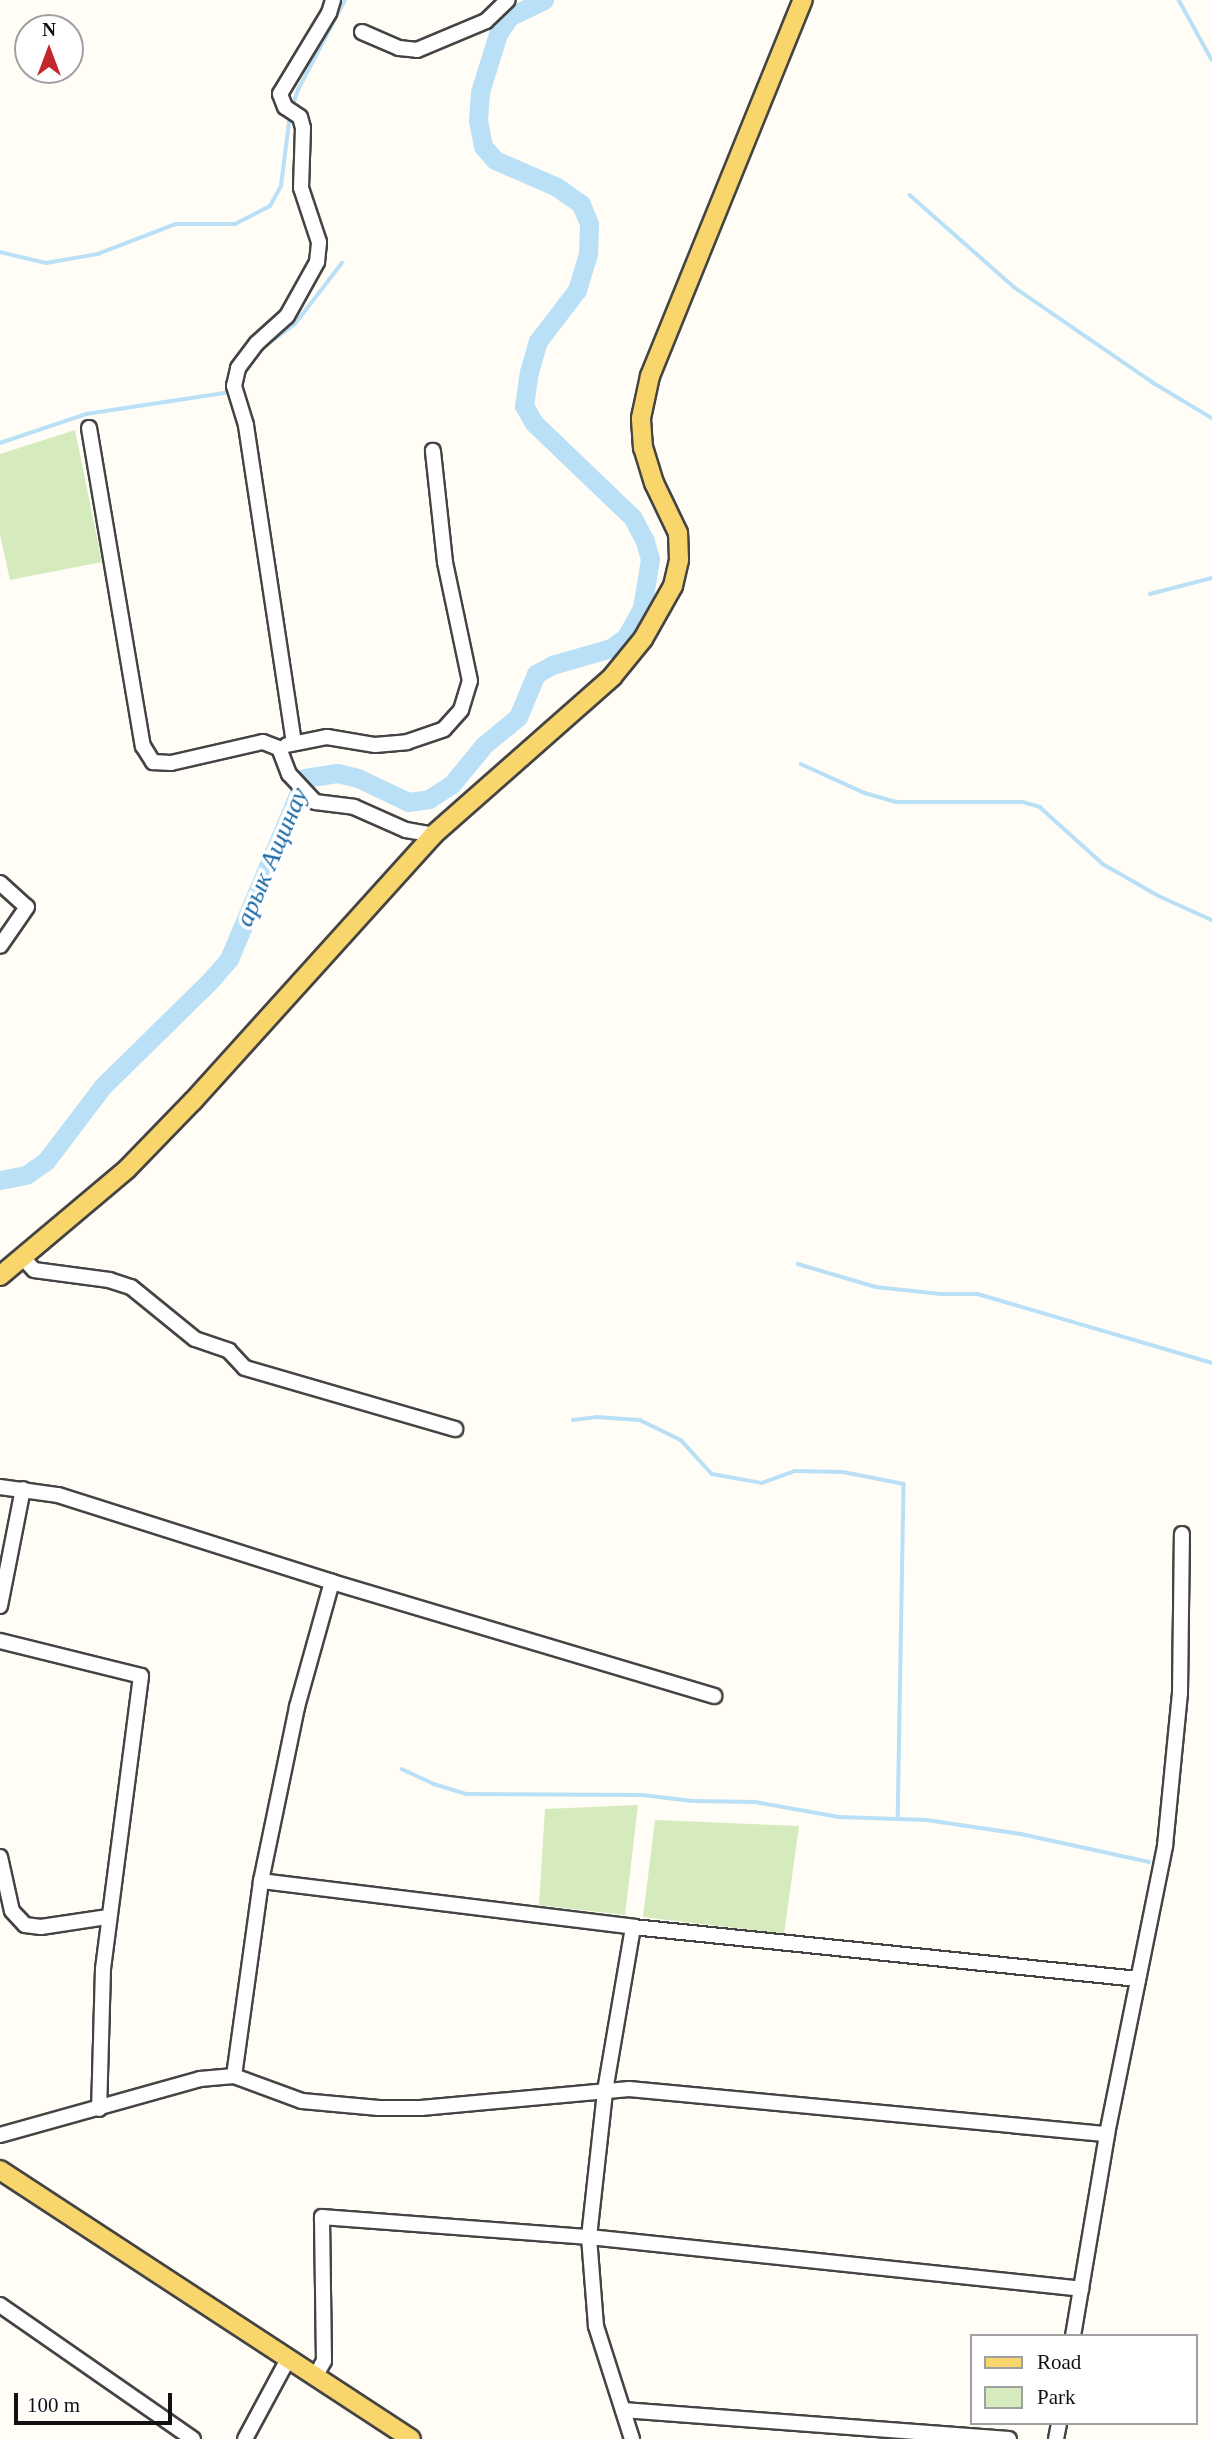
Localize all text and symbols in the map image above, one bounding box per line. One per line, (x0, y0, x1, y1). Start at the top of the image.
north arrow (14, 14, 84, 84)
text: N (42, 19, 56, 40)
water label: арык Ащинау (229, 783, 315, 931)
legend (970, 2334, 1198, 2425)
text: Road (1037, 2350, 1081, 2374)
scale bar (18, 2380, 175, 2424)
text: Park (1037, 2385, 1076, 2409)
text: 100 m (27, 2393, 80, 2417)

